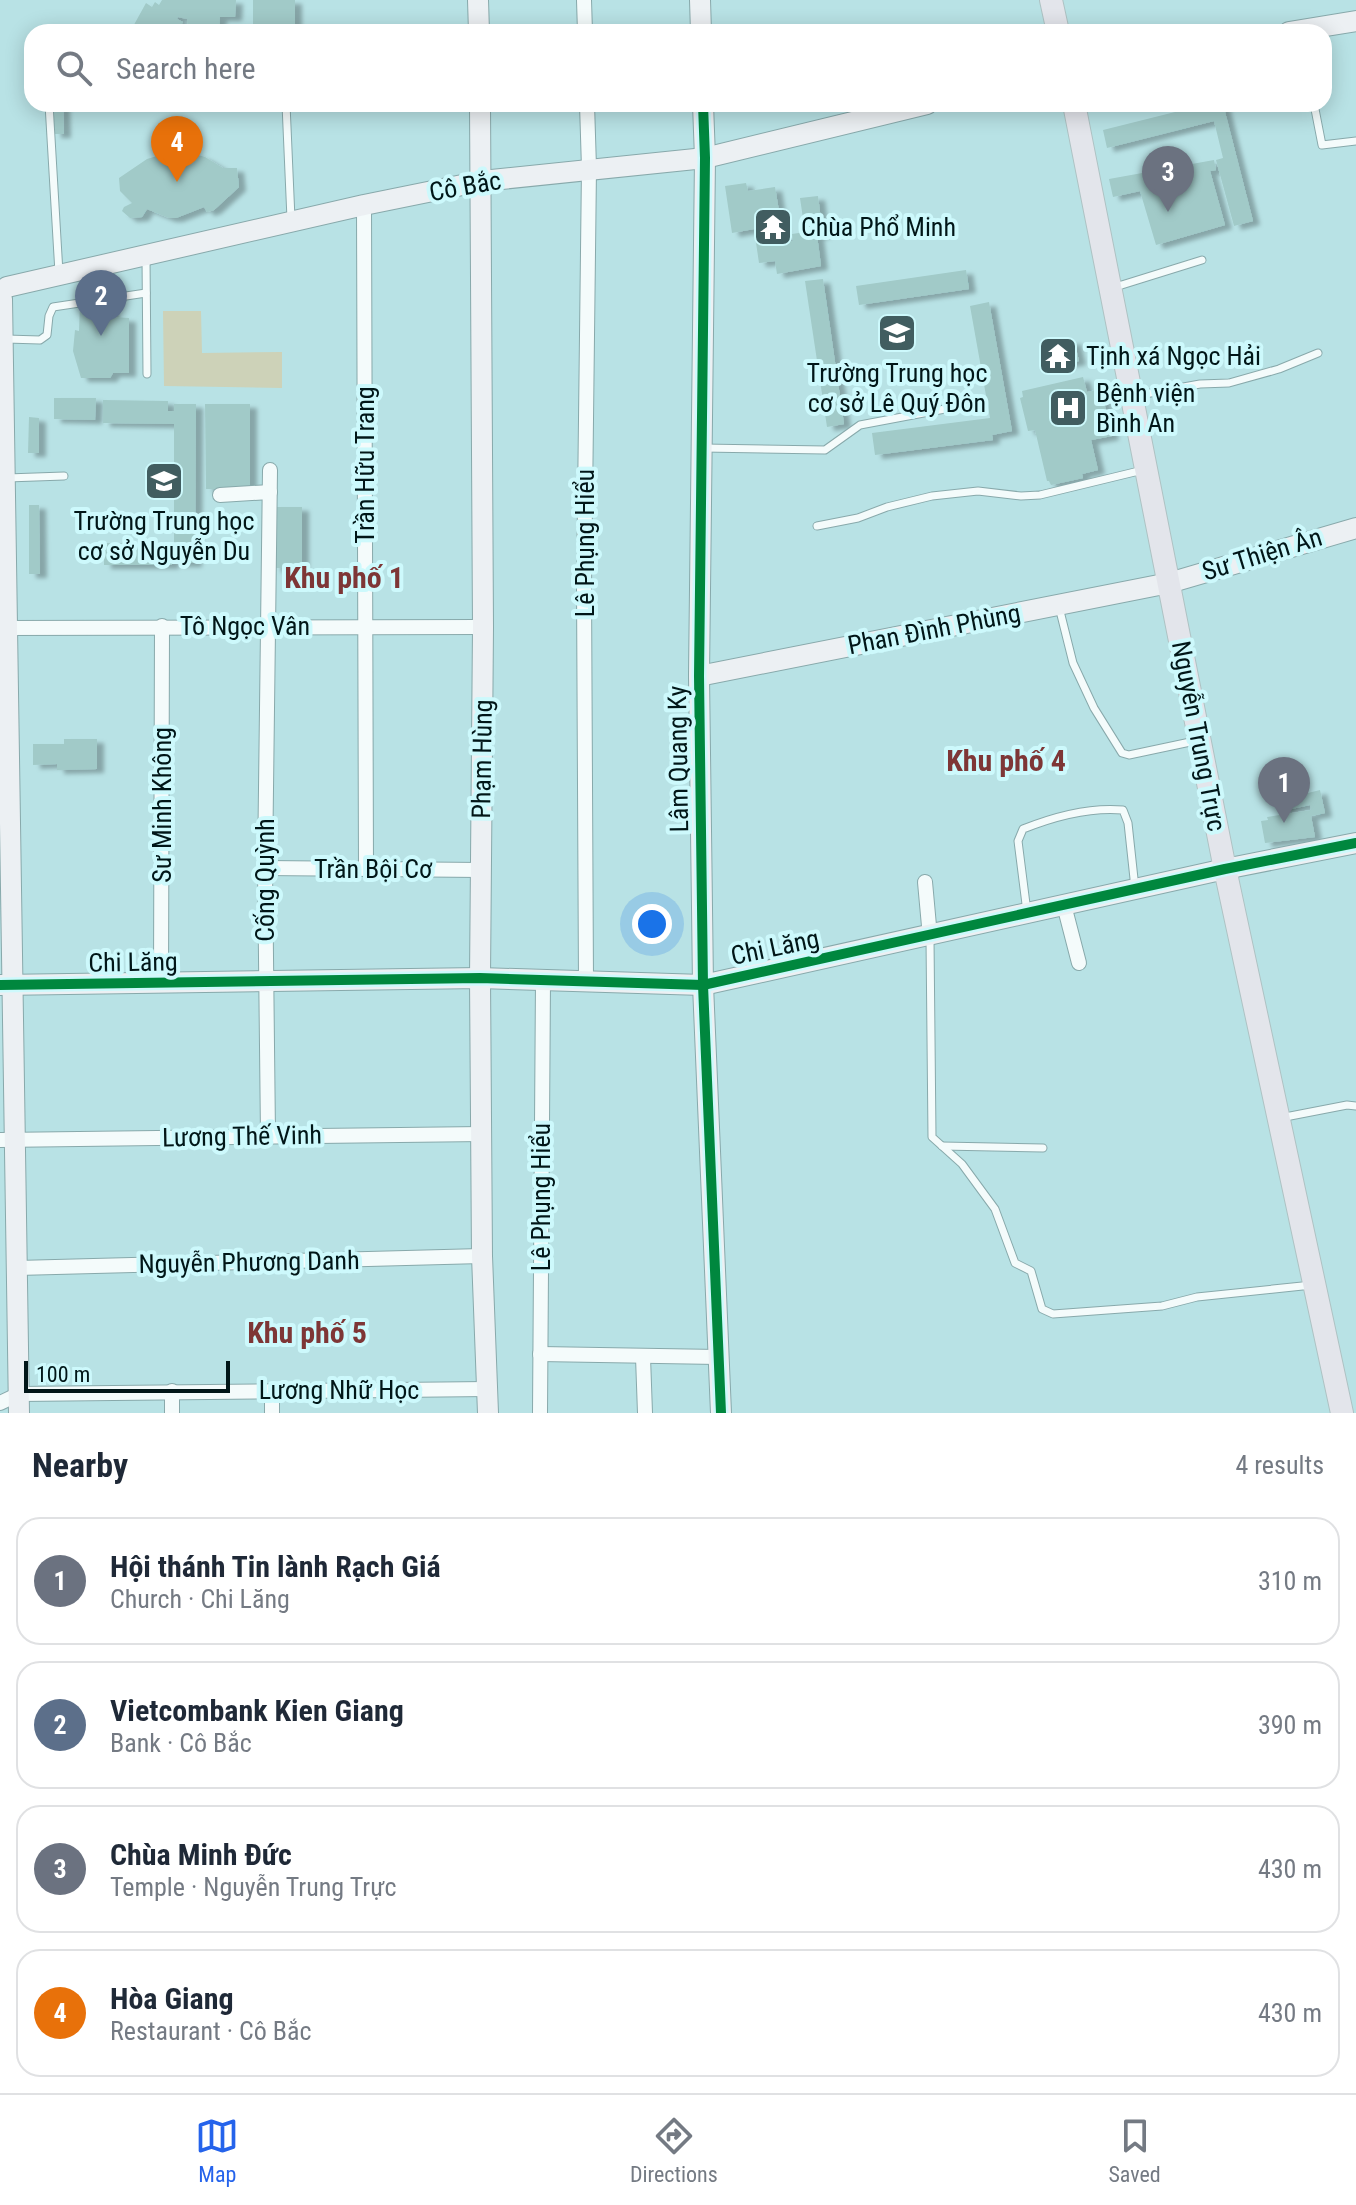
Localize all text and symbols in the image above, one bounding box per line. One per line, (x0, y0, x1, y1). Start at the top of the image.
search box (24, 24, 1332, 112)
icon: search (52, 46, 96, 90)
text: Search here (116, 51, 256, 86)
pin: 4 (151, 116, 203, 182)
pin: 3 (1142, 146, 1194, 212)
street label: Cô Bắc (427, 165, 503, 207)
temple icon: Chùa Phổ Minh (752, 206, 794, 248)
place label: Chùa Phổ Minh (801, 212, 956, 242)
pin: 2 (75, 270, 127, 336)
school or university icon: Trường Trung học cơ sở Lê Quý Đôn (876, 312, 918, 354)
temple icon: Tịnh xá Ngọc Hải (1037, 335, 1079, 377)
place label: Tịnh xá Ngọc Hải (1086, 341, 1261, 371)
place label: Trường Trung học cơ sở Lê Quý Đôn (807, 358, 987, 418)
place label: Bệnh viện Bình An (1096, 378, 1195, 438)
street label: Trần Hữu Trang (350, 386, 380, 544)
hospital icon: Bệnh viện Bình An (1047, 387, 1089, 429)
school or university icon: Trường Trung học cơ sở Nguyễn Du (143, 460, 185, 502)
street label: Lê Phụng Hiểu (570, 469, 600, 617)
place label: Trường Trung học cơ sở Nguyễn Du (74, 506, 254, 566)
street label: Sư Thiện Ân (1198, 522, 1326, 586)
district label: Khu phố 1 (284, 560, 404, 595)
street label: Phan Đình Phùng (845, 598, 1023, 660)
street label: Tô Ngọc Vân (180, 611, 310, 641)
street label: Nguyễn Trung Trực (1166, 638, 1232, 834)
street label: Lâm Quang Ky (662, 685, 694, 833)
street label: Phạm Hùng (466, 699, 498, 819)
street label: Sư Minh Không (147, 727, 177, 883)
district label: Khu phố 4 (946, 743, 1066, 778)
pin: 1 (1258, 757, 1310, 823)
street label: Cống Quỳnh (250, 818, 280, 942)
street label: Trần Bội Cơ (314, 854, 433, 884)
your location (632, 904, 672, 944)
street label: Chi Lăng (728, 923, 822, 971)
street label: Chi Lăng (88, 946, 178, 978)
street label: Lương Thế Vinh (162, 1120, 322, 1152)
street label: Lê Phụng Hiểu (526, 1123, 556, 1271)
street label: Nguyễn Phương Danh (138, 1245, 360, 1279)
district label: Khu phố 5 (247, 1315, 367, 1350)
scale bar (24, 1357, 230, 1393)
text: 100 m (36, 1362, 90, 1387)
street label: Lương Nhữ Học (259, 1375, 419, 1405)
text: Nearby (32, 1445, 128, 1485)
text: 4 results (1235, 1450, 1324, 1480)
text: Hội thánh Tin lành Rạch Giá (110, 1549, 441, 1584)
text: 1 (53, 1566, 67, 1596)
text: 310 m (1258, 1566, 1322, 1596)
text: Church · Chi Lăng (110, 1584, 290, 1614)
text: Vietcombank Kien Giang (110, 1693, 404, 1728)
text: 2 (53, 1710, 67, 1740)
text: 390 m (1258, 1710, 1322, 1740)
text: Bank · Cô Bắc (110, 1728, 252, 1758)
text: Chùa Minh Đức (110, 1837, 292, 1872)
text: 3 (53, 1854, 67, 1884)
text: 430 m (1258, 1854, 1322, 1884)
text: Temple · Nguyễn Trung Trực (110, 1872, 396, 1902)
text: Hòa Giang (110, 1981, 234, 2016)
text: 4 (53, 1998, 67, 2028)
text: 430 m (1258, 1998, 1322, 2028)
text: Restaurant · Cô Bắc (110, 2016, 311, 2046)
tab: Map (195, 2114, 239, 2187)
tab: Directions (630, 2114, 718, 2187)
tab: Saved (1108, 2114, 1161, 2187)

